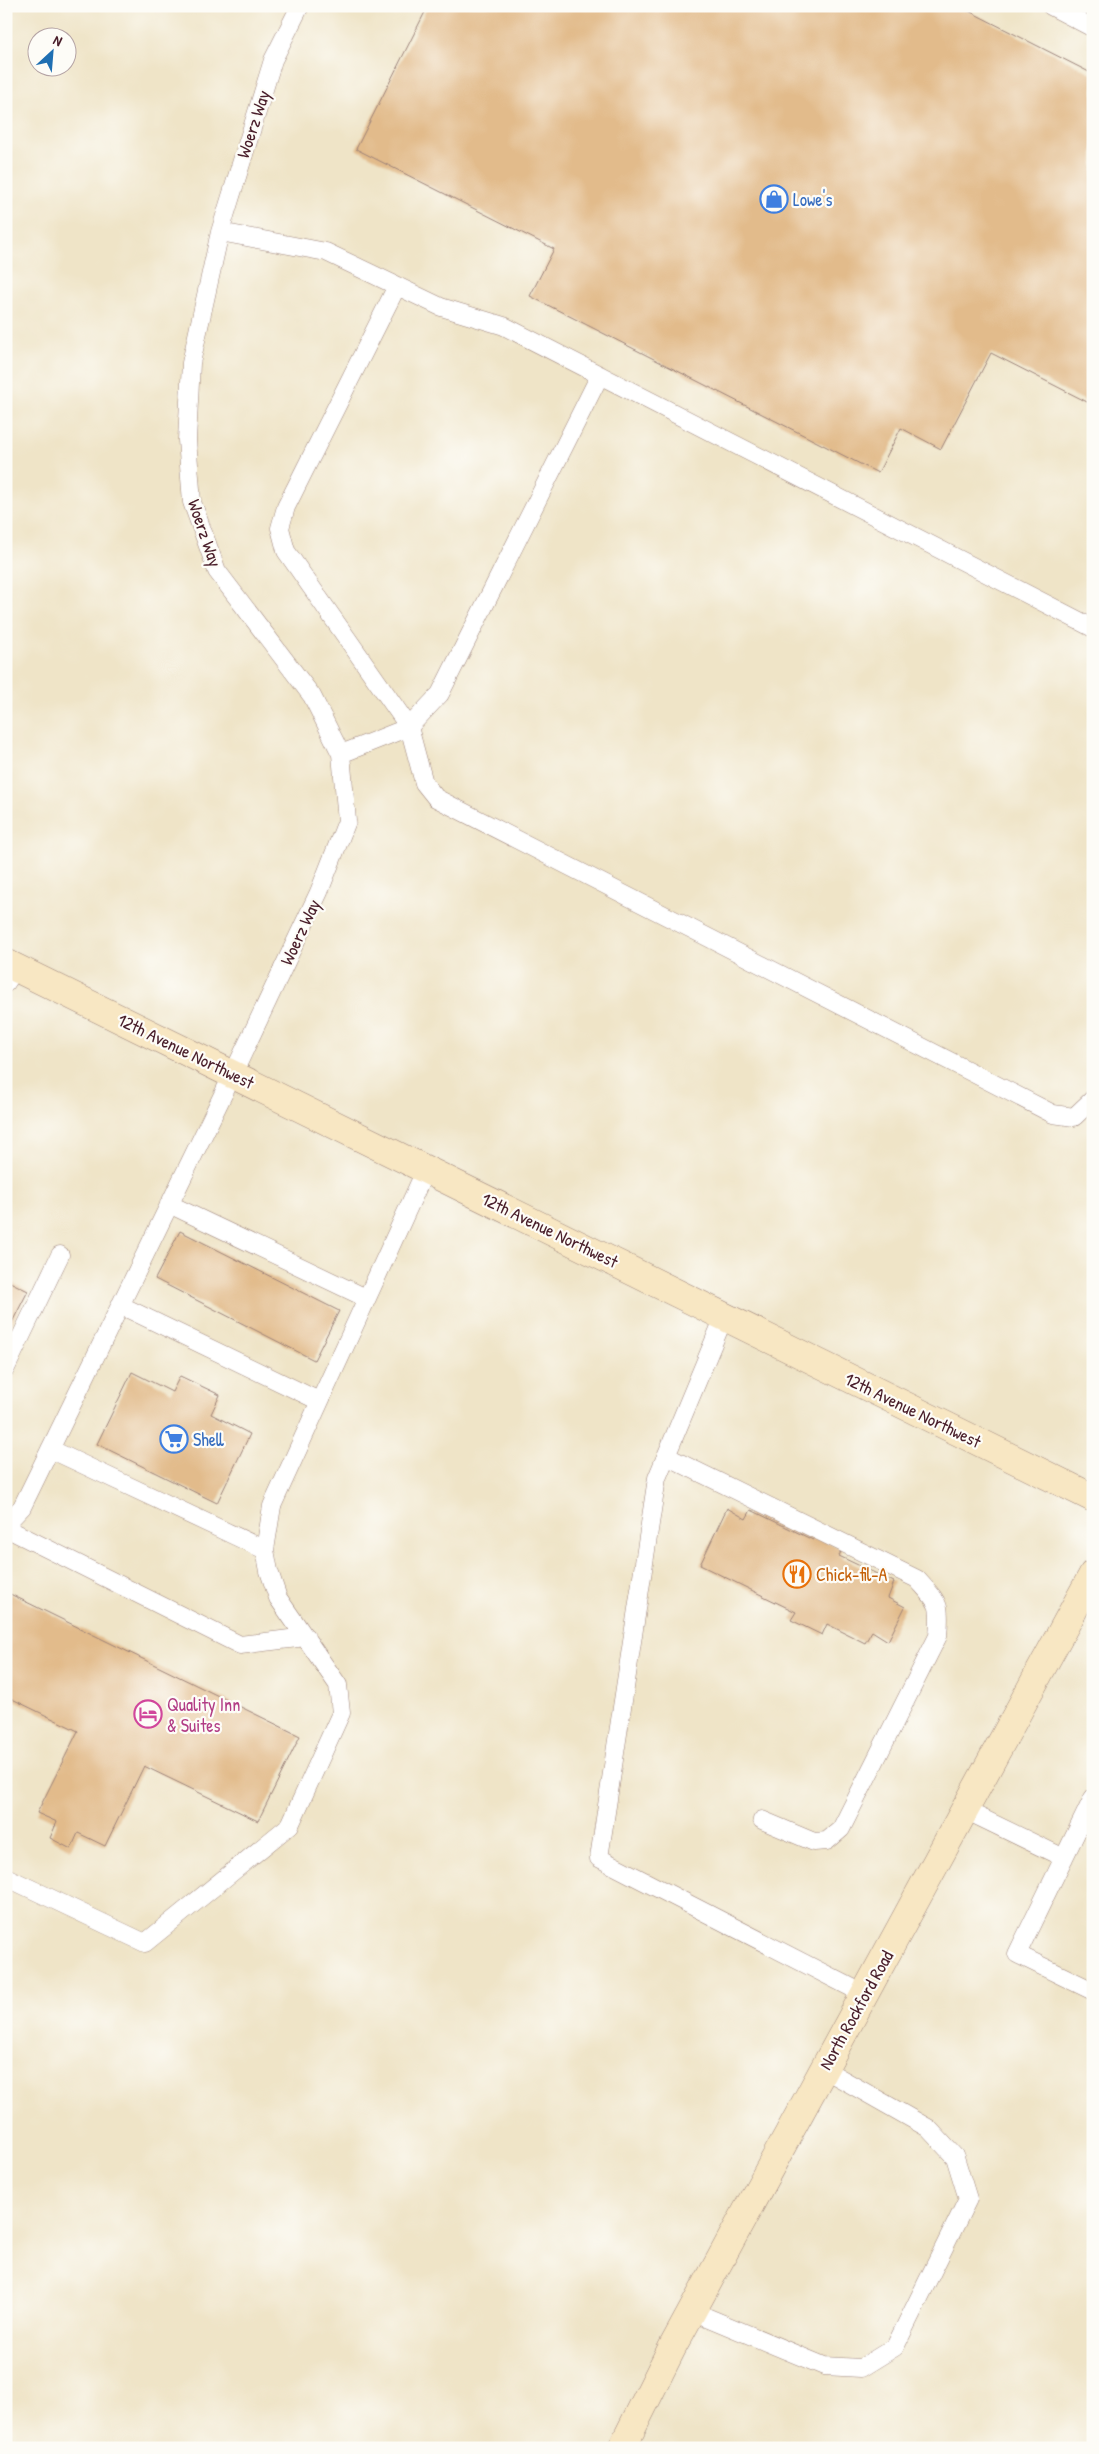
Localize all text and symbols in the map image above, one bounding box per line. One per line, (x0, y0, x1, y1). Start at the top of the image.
north arrow (28, 28, 78, 78)
text: N (50, 30, 66, 50)
street label: Woerz Way (230, 86, 276, 161)
shop icon: Lowe's (759, 184, 789, 214)
place label: Lowe's (793, 187, 832, 212)
street label: Woerz Way (182, 496, 228, 571)
street label: Woerz Way (274, 895, 326, 969)
street label: 12th Avenue Northwest (114, 1007, 259, 1095)
street label: 12th Avenue Northwest (478, 1186, 623, 1274)
street label: 12th Avenue Northwest (841, 1366, 986, 1454)
supermarket icon: Shell (159, 1424, 189, 1454)
place label: Shell (193, 1427, 224, 1452)
restaurant icon: Chick-fil-A (782, 1559, 812, 1589)
place label: Chick-fil-A (816, 1562, 887, 1587)
place label: Quality Inn & Suites (167, 1692, 240, 1738)
hotel icon: Quality Inn & Suites (133, 1699, 163, 1729)
street label: North Rockford Road (813, 1946, 899, 2074)

